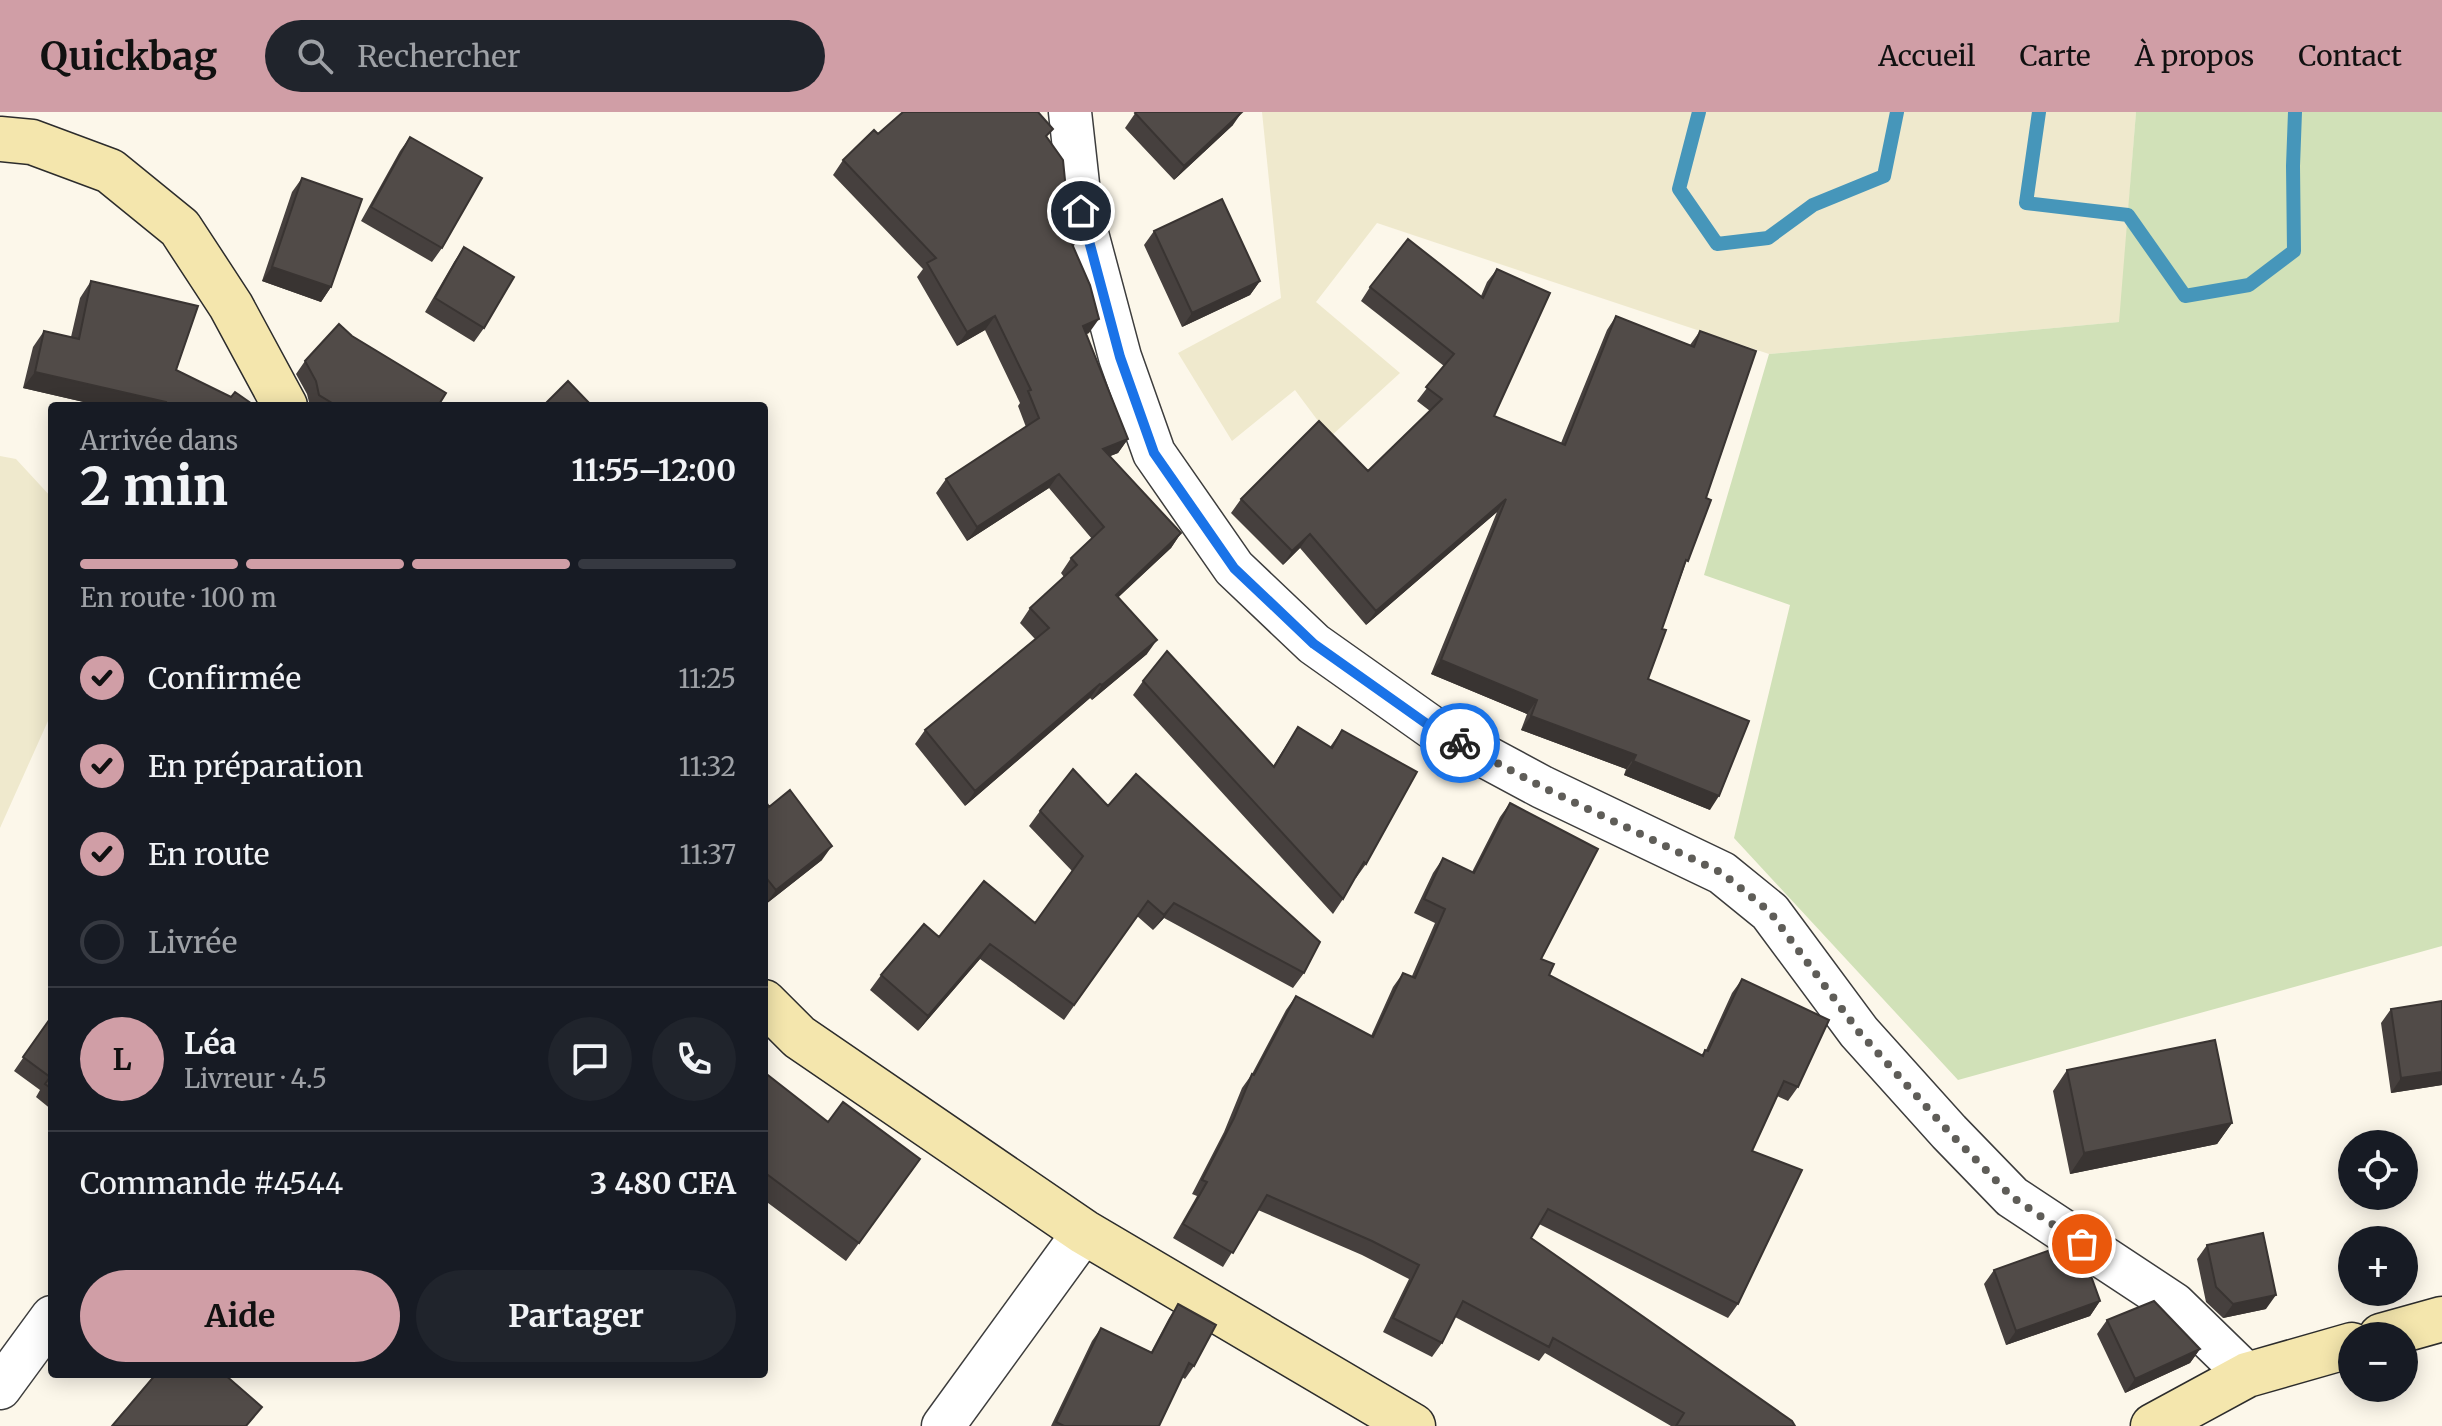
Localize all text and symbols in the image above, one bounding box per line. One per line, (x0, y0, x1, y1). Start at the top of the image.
search box (265, 20, 825, 92)
text: Quickbag (40, 33, 217, 80)
icon: search (293, 34, 337, 78)
text: Rechercher (357, 37, 520, 75)
text: Accueil (1878, 38, 1976, 74)
text: Carte (2020, 38, 2091, 74)
text: À propos (2135, 38, 2254, 74)
text: Contact (2298, 38, 2402, 74)
pin (1047, 177, 1115, 245)
icon: home (1059, 189, 1103, 233)
text: Arrivée dans (80, 424, 238, 457)
text: 11:55–12:00 (571, 451, 736, 489)
text: 2 min (80, 454, 228, 519)
text: En route · 100 m (80, 581, 277, 614)
icon: check (80, 656, 124, 700)
text: Confirmée (148, 659, 301, 697)
text: 11:25 (678, 662, 736, 695)
courier (1420, 703, 1500, 783)
icon: bike (1438, 721, 1482, 765)
icon: check (80, 744, 124, 788)
text: En préparation (148, 747, 363, 785)
text: 11:32 (679, 750, 736, 783)
icon: check (80, 832, 124, 876)
text: En route (148, 835, 269, 873)
text: 11:37 (680, 838, 736, 871)
text: Livrée (148, 923, 237, 961)
button: chat (548, 1017, 632, 1101)
button: phone (652, 1017, 736, 1101)
text: Léa (184, 1024, 236, 1062)
text: L (112, 1040, 132, 1078)
text: Livreur · 4.5 (184, 1062, 327, 1095)
map controls (2338, 1130, 2418, 1402)
button: locate (2338, 1130, 2418, 1210)
text: Commande #4544 (80, 1164, 343, 1202)
text: 3 480 CFA (590, 1164, 736, 1202)
pin (2048, 1210, 2116, 1278)
icon: bag (2060, 1222, 2104, 1266)
button: + (2338, 1226, 2418, 1306)
button: Aide (80, 1270, 400, 1362)
button: Partager (416, 1270, 736, 1362)
button: − (2338, 1322, 2418, 1402)

